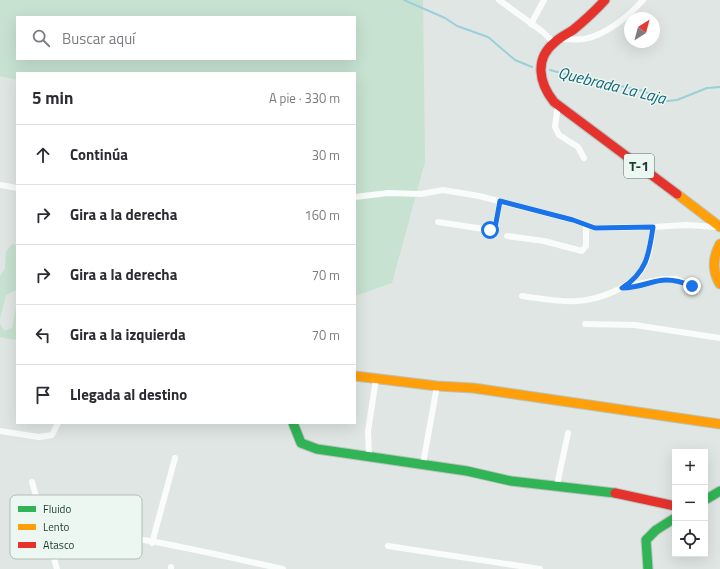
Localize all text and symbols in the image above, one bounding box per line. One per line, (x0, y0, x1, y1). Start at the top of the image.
north arrow (624, 12, 660, 48)
search box (16, 16, 356, 60)
icon: search (30, 27, 52, 49)
text: Buscar aquí (62, 27, 135, 50)
water label: Quebrada La Laja (556, 60, 669, 110)
text: 5 min (32, 85, 73, 111)
text: A pie · 330 m (269, 88, 340, 108)
text: Continúa (70, 143, 128, 166)
icon: ahead (32, 144, 54, 166)
text: 30 m (312, 145, 340, 165)
road number: T-1 (624, 154, 654, 178)
text: Gira a la derecha (70, 203, 177, 226)
icon: right (32, 204, 54, 226)
text: 160 m (304, 205, 340, 225)
route start (481, 221, 499, 239)
text: Gira a la derecha (70, 263, 177, 286)
icon: right (32, 264, 54, 286)
text: 70 m (312, 265, 340, 285)
route end (683, 277, 701, 295)
text: Gira a la izquierda (70, 323, 186, 346)
icon: left (32, 324, 54, 346)
text: 70 m (312, 325, 340, 345)
text: Llegada al destino (70, 383, 187, 406)
icon: arrive (32, 384, 54, 406)
map controls (672, 449, 708, 557)
button: + (672, 449, 708, 485)
button: − (672, 485, 708, 521)
legend (10, 495, 142, 559)
text: Fluido (43, 501, 71, 517)
text: Lento (43, 519, 70, 535)
button: locate (672, 521, 708, 557)
text: Atasco (43, 537, 75, 553)

